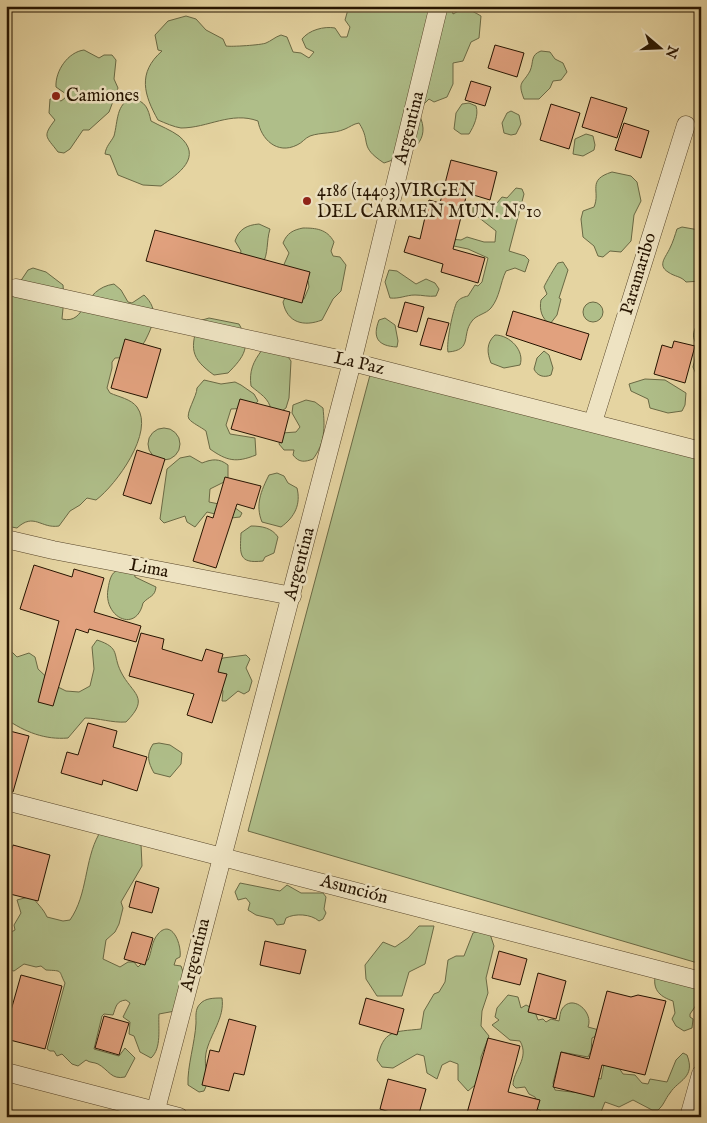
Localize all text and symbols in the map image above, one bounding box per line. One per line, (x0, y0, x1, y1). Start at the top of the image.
north arrow (634, 22, 684, 72)
text: N (661, 42, 682, 61)
place label: Camiones (66, 85, 139, 108)
street label: Argentina (390, 89, 430, 168)
marker: Camiones (50, 90, 62, 102)
place label: 4186 (14403)VIRGEN DEL CARMEN MUN. Nº10 (317, 180, 542, 224)
marker: 4186 (14403)VIRGEN DEL CARMEN MUN. Nº10 (301, 195, 313, 207)
street label: Paramaribo (616, 230, 662, 318)
street label: La Paz (332, 347, 386, 381)
street label: Argentina (279, 525, 321, 604)
street label: Lima (128, 554, 171, 584)
street label: Asunción (317, 870, 391, 910)
street label: Argentina (176, 916, 216, 995)

